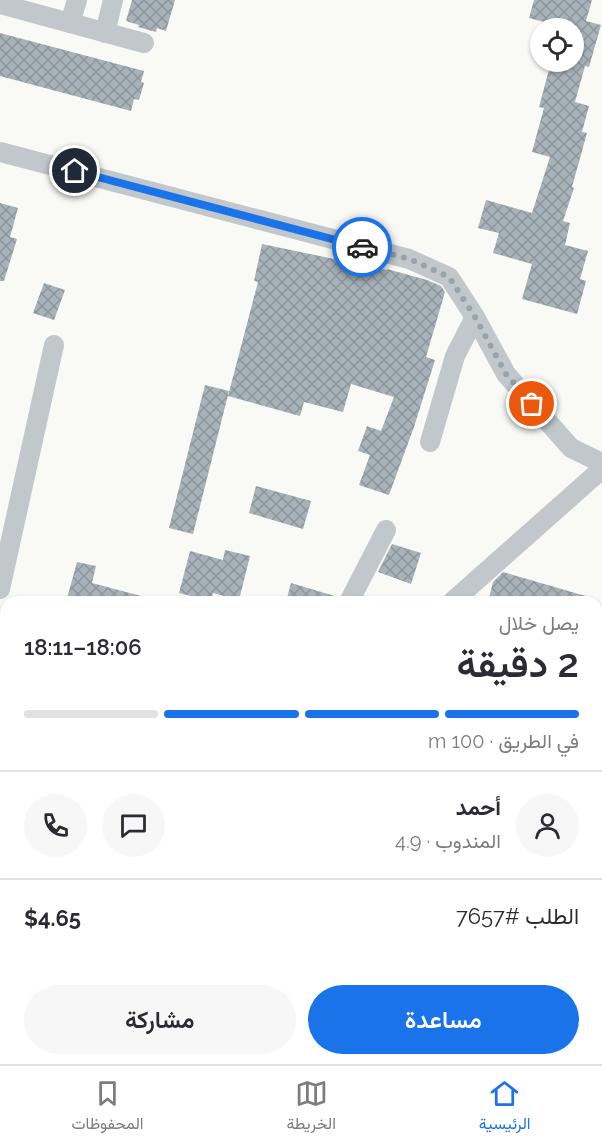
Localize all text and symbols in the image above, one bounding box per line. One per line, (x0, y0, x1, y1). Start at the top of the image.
map controls (530, 18, 584, 72)
button: locate (530, 18, 584, 72)
pin (49, 145, 100, 196)
icon: home (58, 154, 91, 187)
courier (332, 217, 392, 277)
icon: car (346, 231, 379, 264)
pin (506, 378, 557, 429)
icon: bag (515, 387, 548, 420)
text: يصل خلال (499, 611, 579, 635)
text: 18:06–18:11 (24, 634, 142, 660)
text: 2 دقيقة (456, 640, 579, 686)
text: في الطريق · 100 m (428, 729, 579, 753)
button: phone (24, 794, 87, 857)
button: chat (102, 794, 165, 857)
text: أحمد (456, 794, 501, 820)
button: person (516, 794, 579, 857)
text: المندوب · 4.9 (395, 829, 501, 853)
text: الطلب #7657 (456, 903, 579, 929)
text: $4.65 (24, 905, 81, 931)
button: مشاركة (24, 985, 296, 1054)
button: مساعدة (308, 985, 579, 1054)
tab: المحفوظات (71, 1077, 144, 1138)
tab: الخريطة (286, 1077, 336, 1138)
tab: الرئيسية (479, 1077, 531, 1138)

